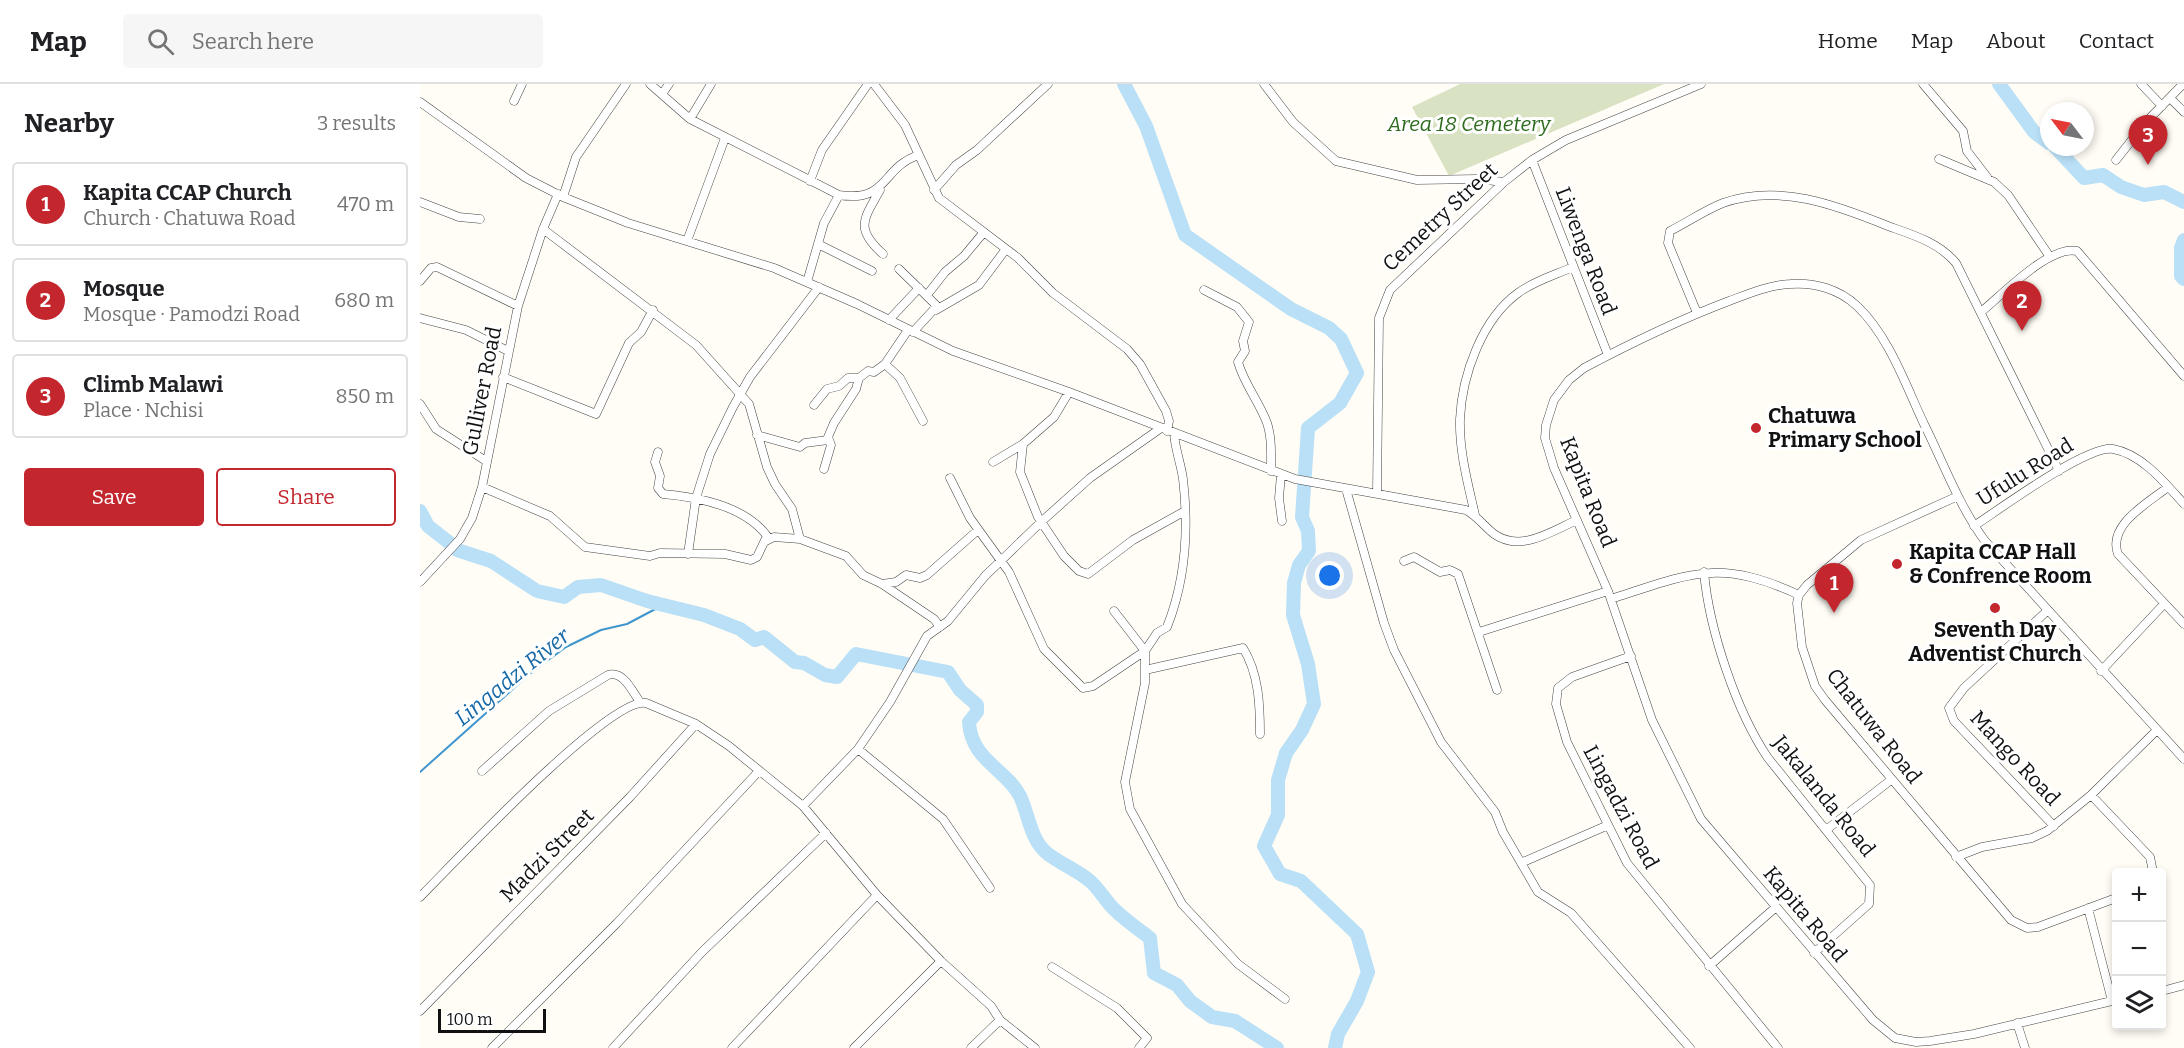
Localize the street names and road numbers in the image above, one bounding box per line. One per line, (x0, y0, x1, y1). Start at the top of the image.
street label: Cemetry Street (1377, 157, 1503, 277)
street label: Liwenga Road (1550, 183, 1622, 319)
street label: Gulliver Road (457, 324, 507, 458)
street label: Ufulu Road (1972, 432, 2078, 512)
street label: Kapita Road (1554, 433, 1622, 551)
street label: Chatuwa Road (1821, 663, 1927, 789)
street label: Mango Road (1964, 705, 2066, 811)
street label: Jakalanda Road (1767, 729, 1881, 862)
street label: Lingadzi Road (1578, 741, 1664, 873)
street label: Madzi Street (495, 802, 600, 907)
street label: Kapita Road (1758, 861, 1852, 967)

